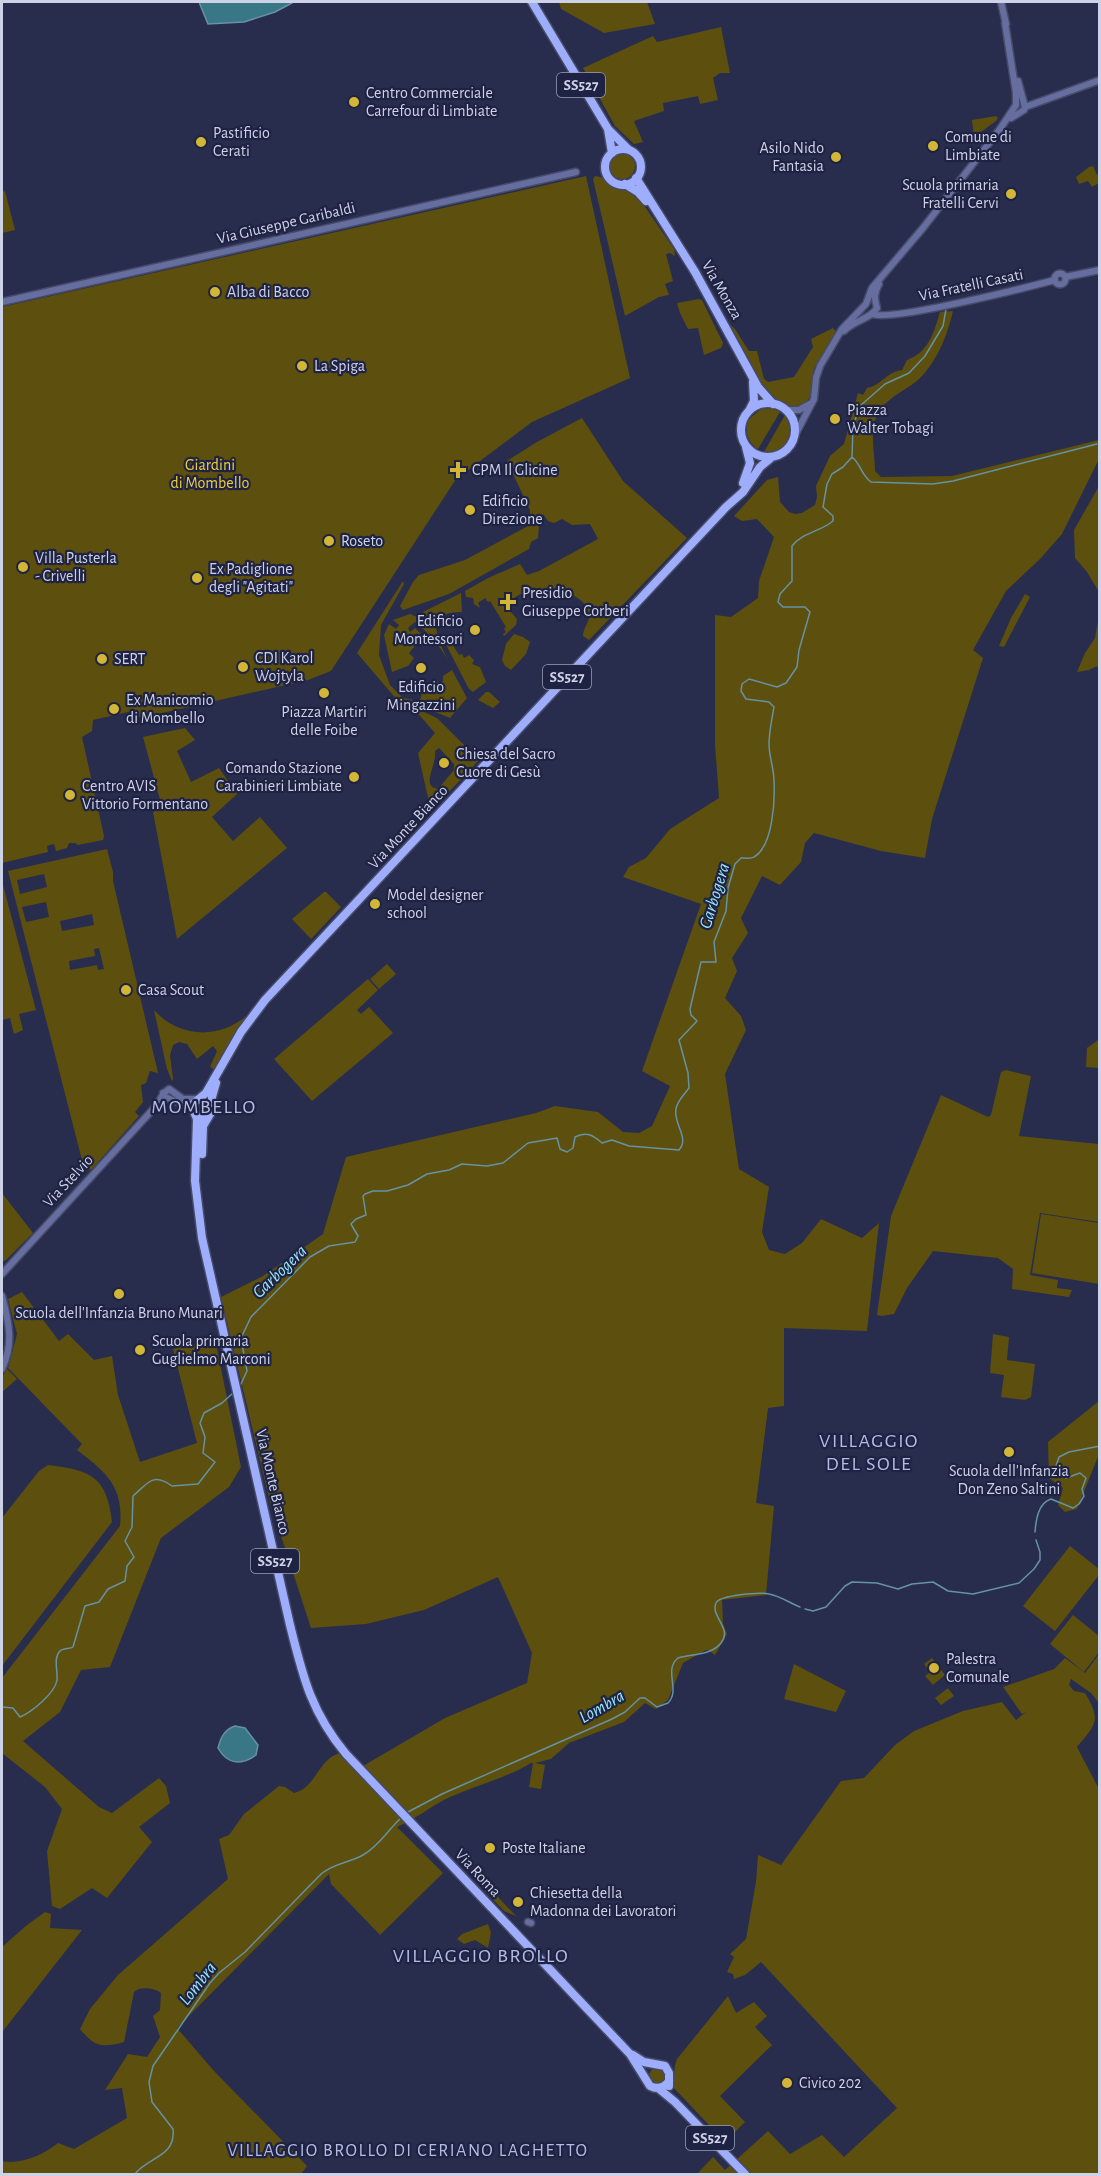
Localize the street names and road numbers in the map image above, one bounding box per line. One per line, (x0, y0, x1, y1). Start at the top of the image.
road number: SS527 (557, 73, 605, 97)
street label: Via Giuseppe Garibaldi (215, 199, 357, 247)
street label: Via Monza (699, 258, 745, 322)
street label: Via Fratelli Casati (917, 266, 1025, 304)
road number: SS527 (543, 665, 591, 689)
street label: Via Monte Bianco (365, 782, 451, 872)
street label: Via Stelvio (40, 1152, 96, 1210)
street label: Via Monte Bianco (253, 1428, 293, 1537)
road number: SS527 (251, 1549, 299, 1573)
street label: Via Roma (452, 1846, 504, 1900)
road number: SS527 (686, 2126, 734, 2150)

